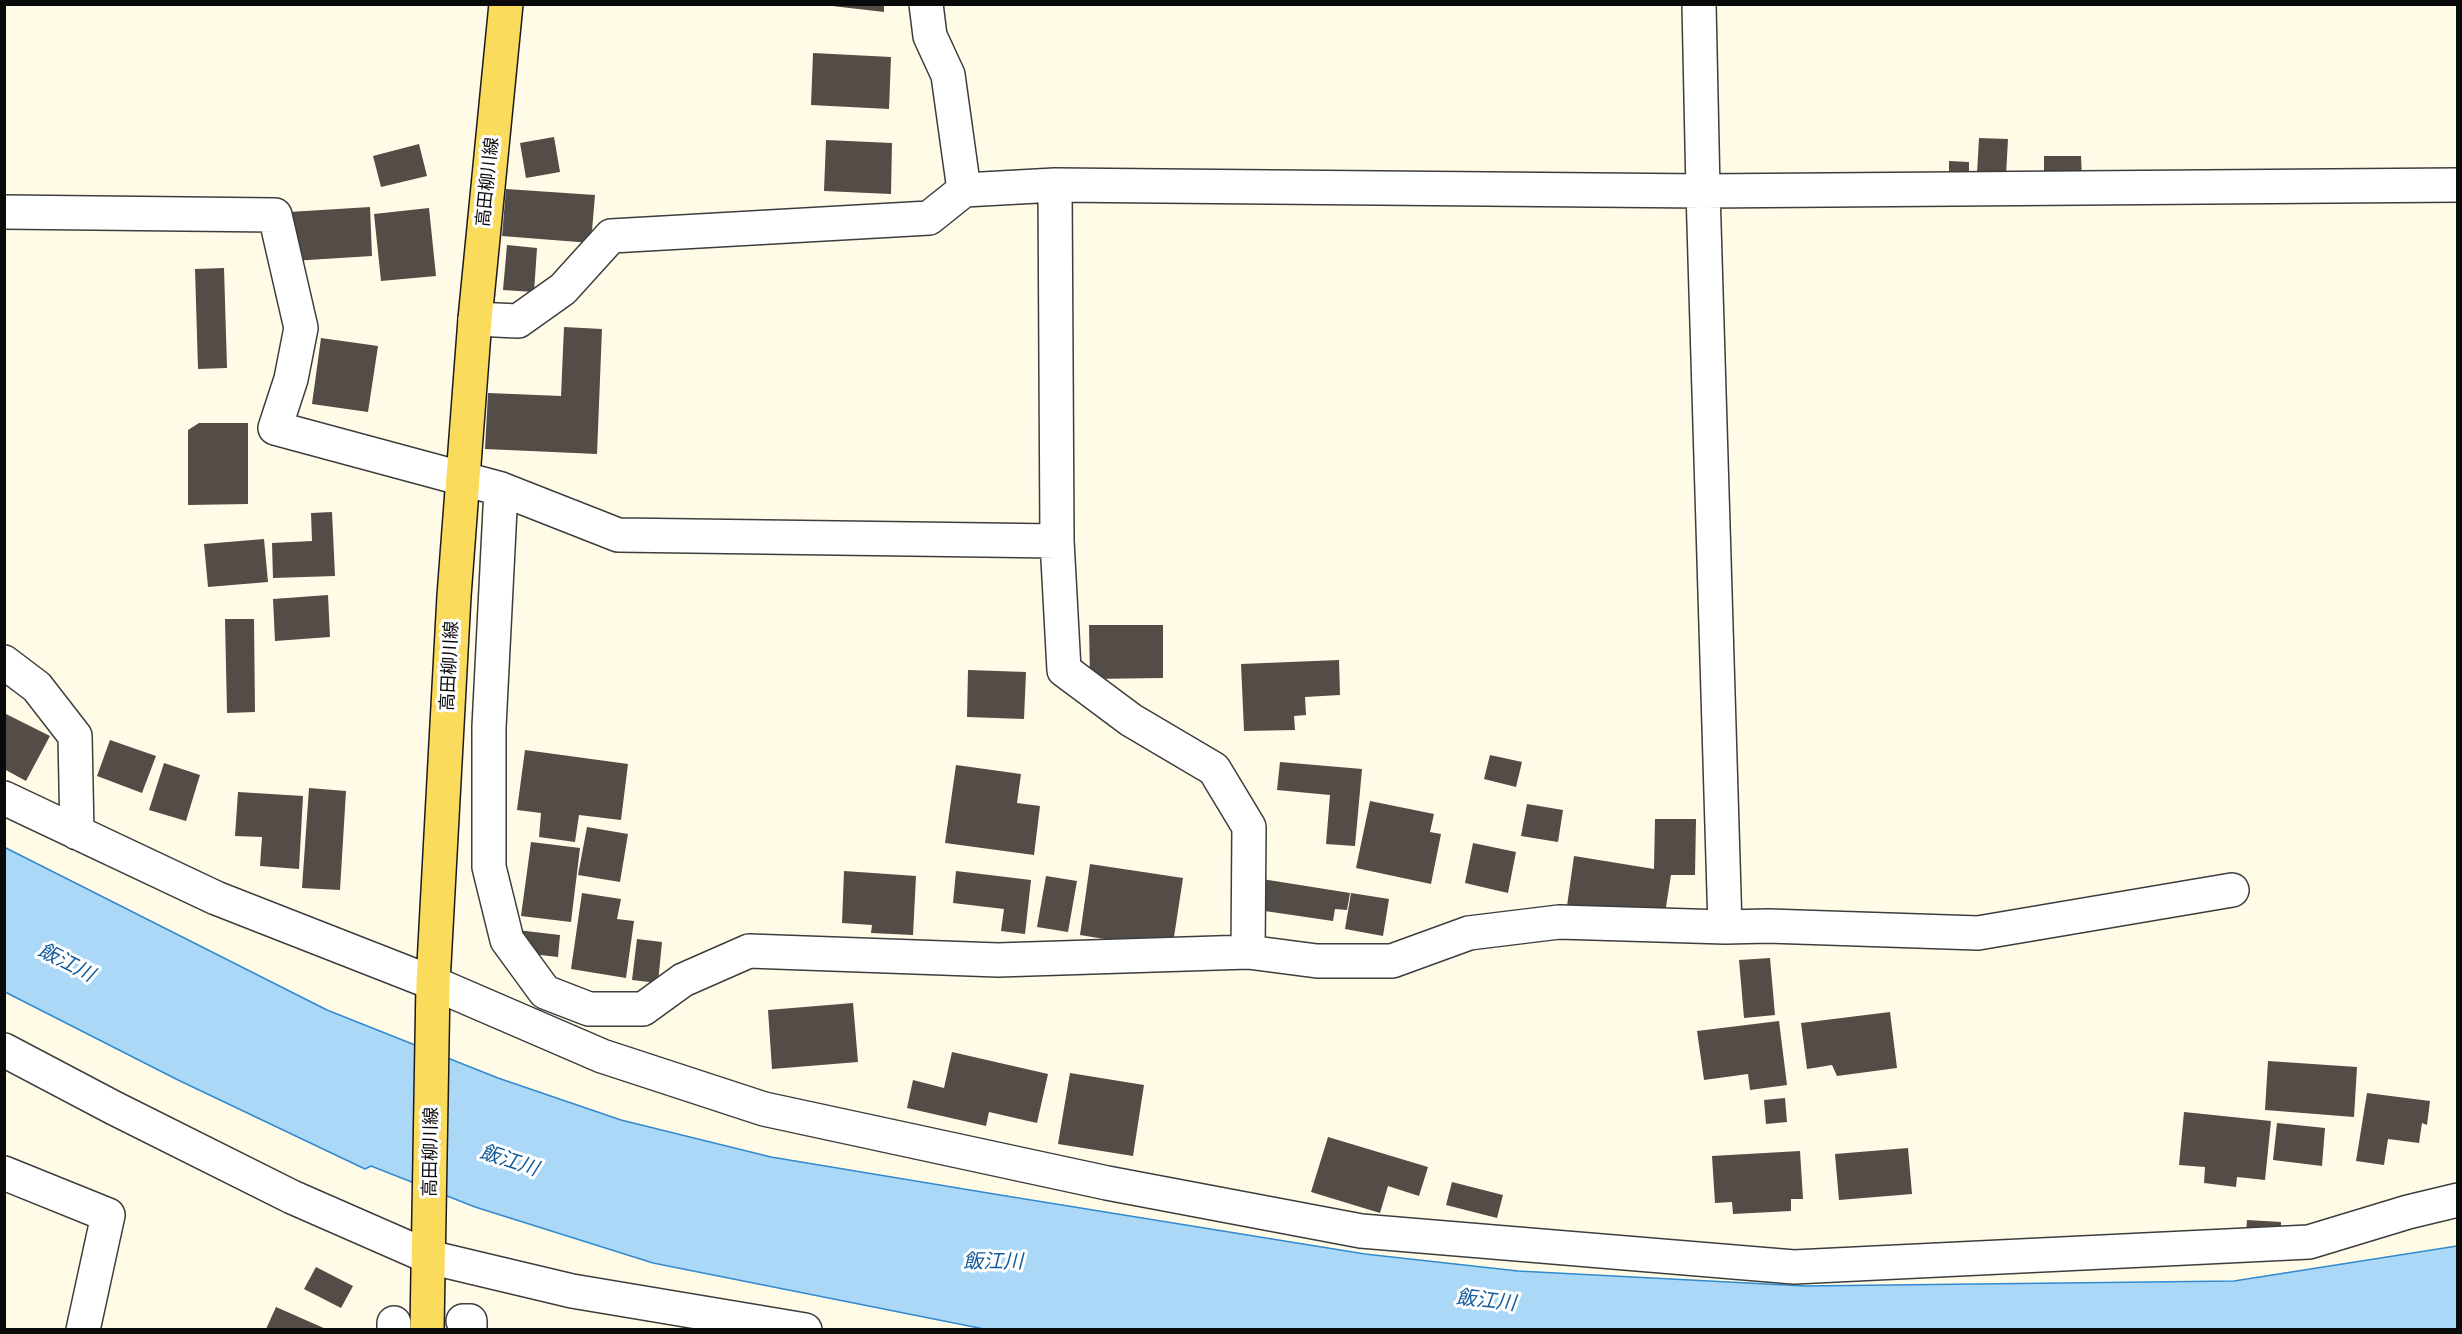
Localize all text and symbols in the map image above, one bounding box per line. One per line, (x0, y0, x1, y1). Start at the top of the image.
street label: 高田柳川線 (473, 136, 503, 228)
street label: 高田柳川線 (437, 620, 463, 712)
water label: 飯江川 (34, 939, 98, 987)
street label: 高田柳川線 (419, 1107, 443, 1197)
water label: 飯江川 (477, 1140, 541, 1182)
water label: 飯江川 (963, 1250, 1023, 1274)
water label: 飯江川 (1455, 1286, 1517, 1316)

